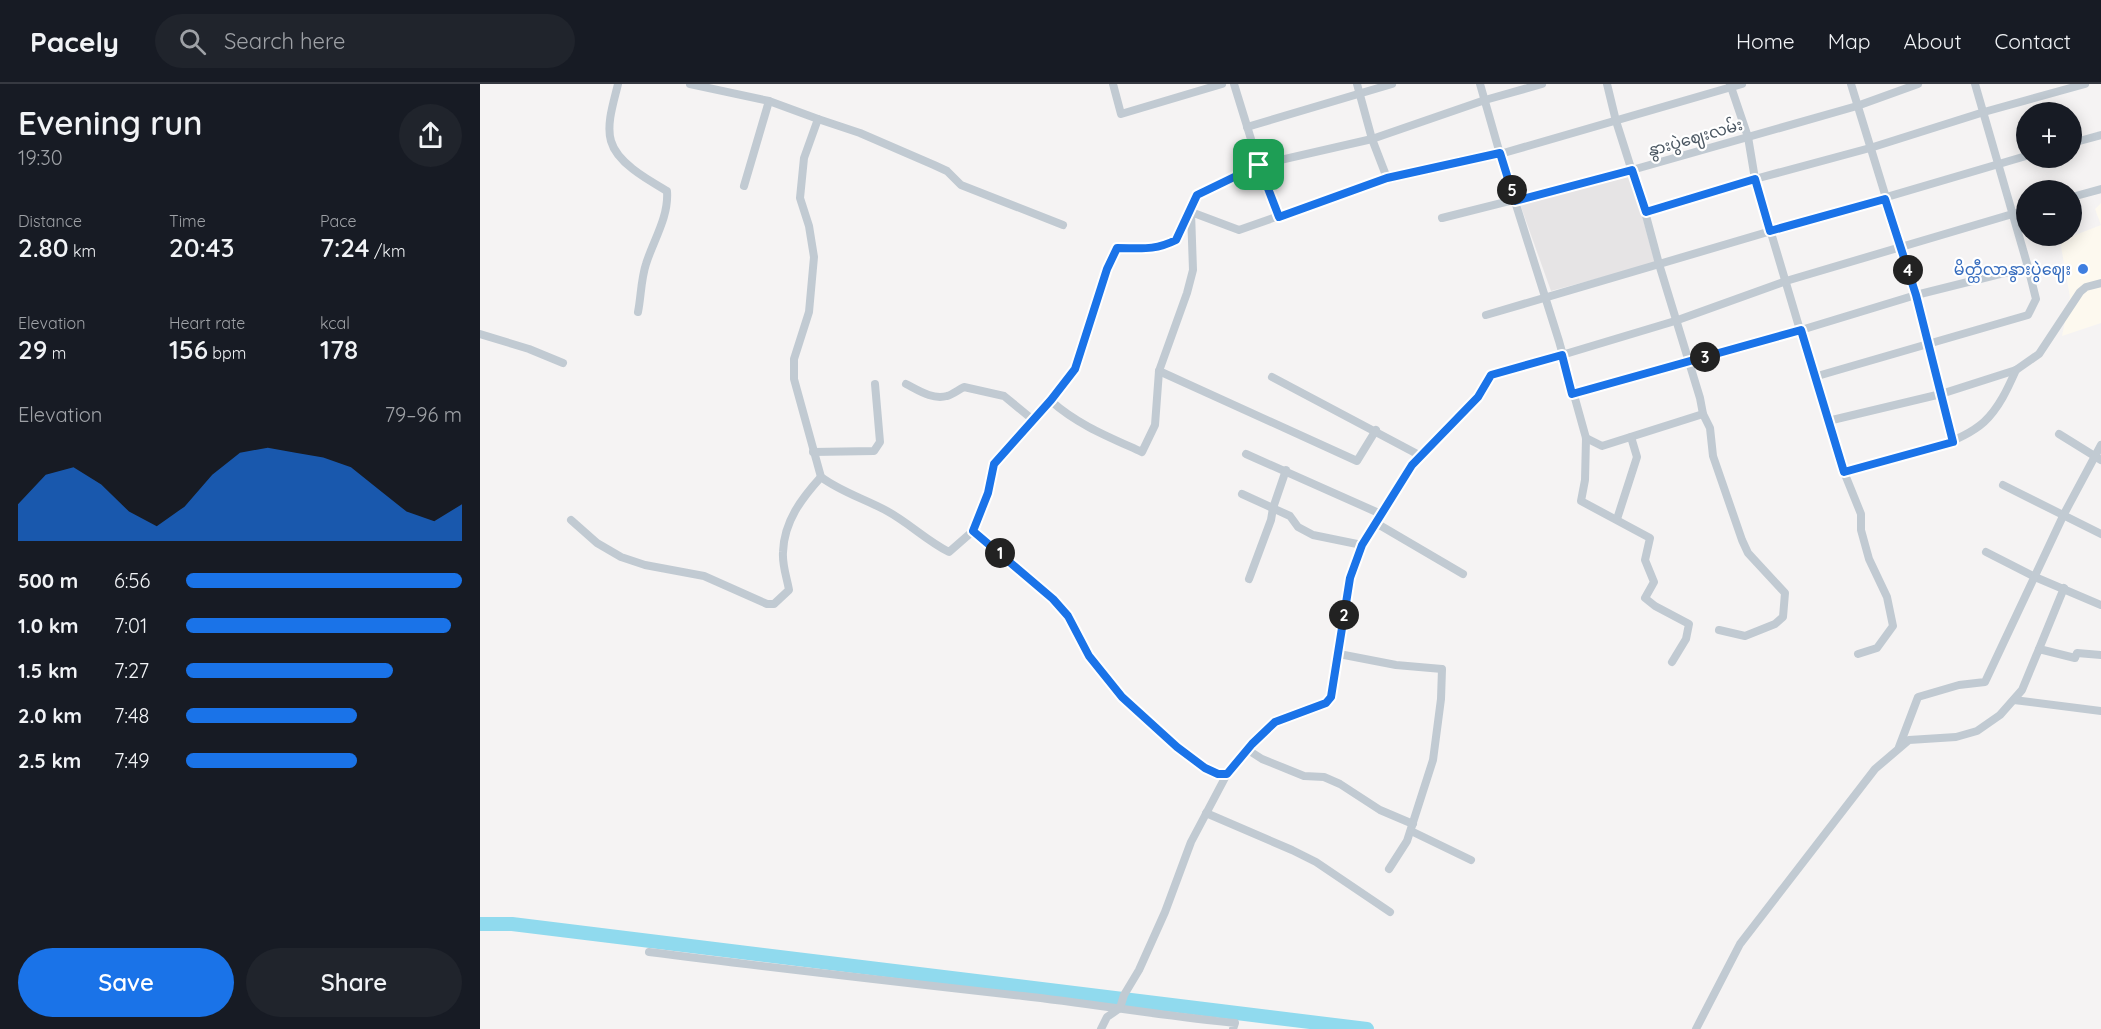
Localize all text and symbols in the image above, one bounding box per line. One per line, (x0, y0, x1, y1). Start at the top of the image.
search box (155, 14, 575, 68)
text: Pacely (30, 24, 119, 59)
icon: search (176, 25, 209, 58)
text: Search here (224, 27, 345, 55)
text: Home (1736, 28, 1795, 54)
text: Map (1828, 28, 1871, 54)
text: About (1904, 28, 1962, 54)
text: Contact (1995, 28, 2071, 54)
text: Evening run (18, 102, 203, 143)
map controls (2016, 102, 2082, 246)
button: + (2016, 102, 2082, 168)
button: share (399, 104, 462, 167)
street label: နွားပွဲဈေးလမ်း (1645, 113, 1746, 164)
pin (1233, 139, 1284, 190)
text: 19:30 (18, 145, 63, 170)
icon: arrive (1242, 148, 1275, 181)
pin: 5 (1497, 175, 1527, 205)
text: 5 (1507, 180, 1517, 200)
button: − (2016, 180, 2082, 246)
text: Distance (18, 211, 82, 231)
text: Time (169, 211, 206, 231)
text: Pace (320, 211, 356, 231)
text: 2.80 (18, 231, 69, 264)
text: 20:43 (169, 231, 234, 264)
text: 7:24 (320, 231, 370, 264)
text: km (69, 241, 96, 261)
text: /km (370, 241, 405, 261)
pin: 4 (1893, 255, 1923, 285)
place label: မိတ္ထီလာနွားပွဲဈေး (1954, 259, 2071, 283)
text: 4 (1903, 260, 1913, 280)
marker: မိတ္ထီလာနွားပွဲဈေး (2076, 262, 2090, 276)
text: Elevation (18, 313, 85, 333)
text: Heart rate (169, 313, 245, 333)
text: kcal (320, 313, 350, 333)
text: 29 (18, 333, 47, 366)
text: 156 (169, 333, 208, 366)
text: 178 (320, 333, 358, 366)
pin: 3 (1690, 342, 1720, 372)
text: m (47, 343, 66, 363)
text: bpm (208, 343, 246, 363)
text: 3 (1701, 347, 1709, 367)
text: Elevation (18, 402, 102, 427)
text: 79–96 m (385, 402, 462, 427)
pin: 1 (985, 538, 1015, 568)
text: 1 (997, 543, 1003, 563)
text: 500 m (18, 568, 78, 593)
text: 6:56 (114, 568, 150, 593)
pin: 2 (1329, 600, 1359, 630)
text: 2 (1339, 605, 1349, 625)
text: 1.0 km (18, 613, 78, 638)
text: 7:01 (114, 613, 147, 638)
text: 1.5 km (18, 658, 78, 683)
text: 7:27 (114, 658, 149, 683)
text: 2.0 km (18, 703, 82, 728)
text: 7:48 (114, 703, 149, 728)
text: 2.5 km (18, 748, 81, 773)
text: 7:49 (114, 748, 149, 773)
button: Save (18, 948, 234, 1017)
button: Share (246, 948, 462, 1017)

